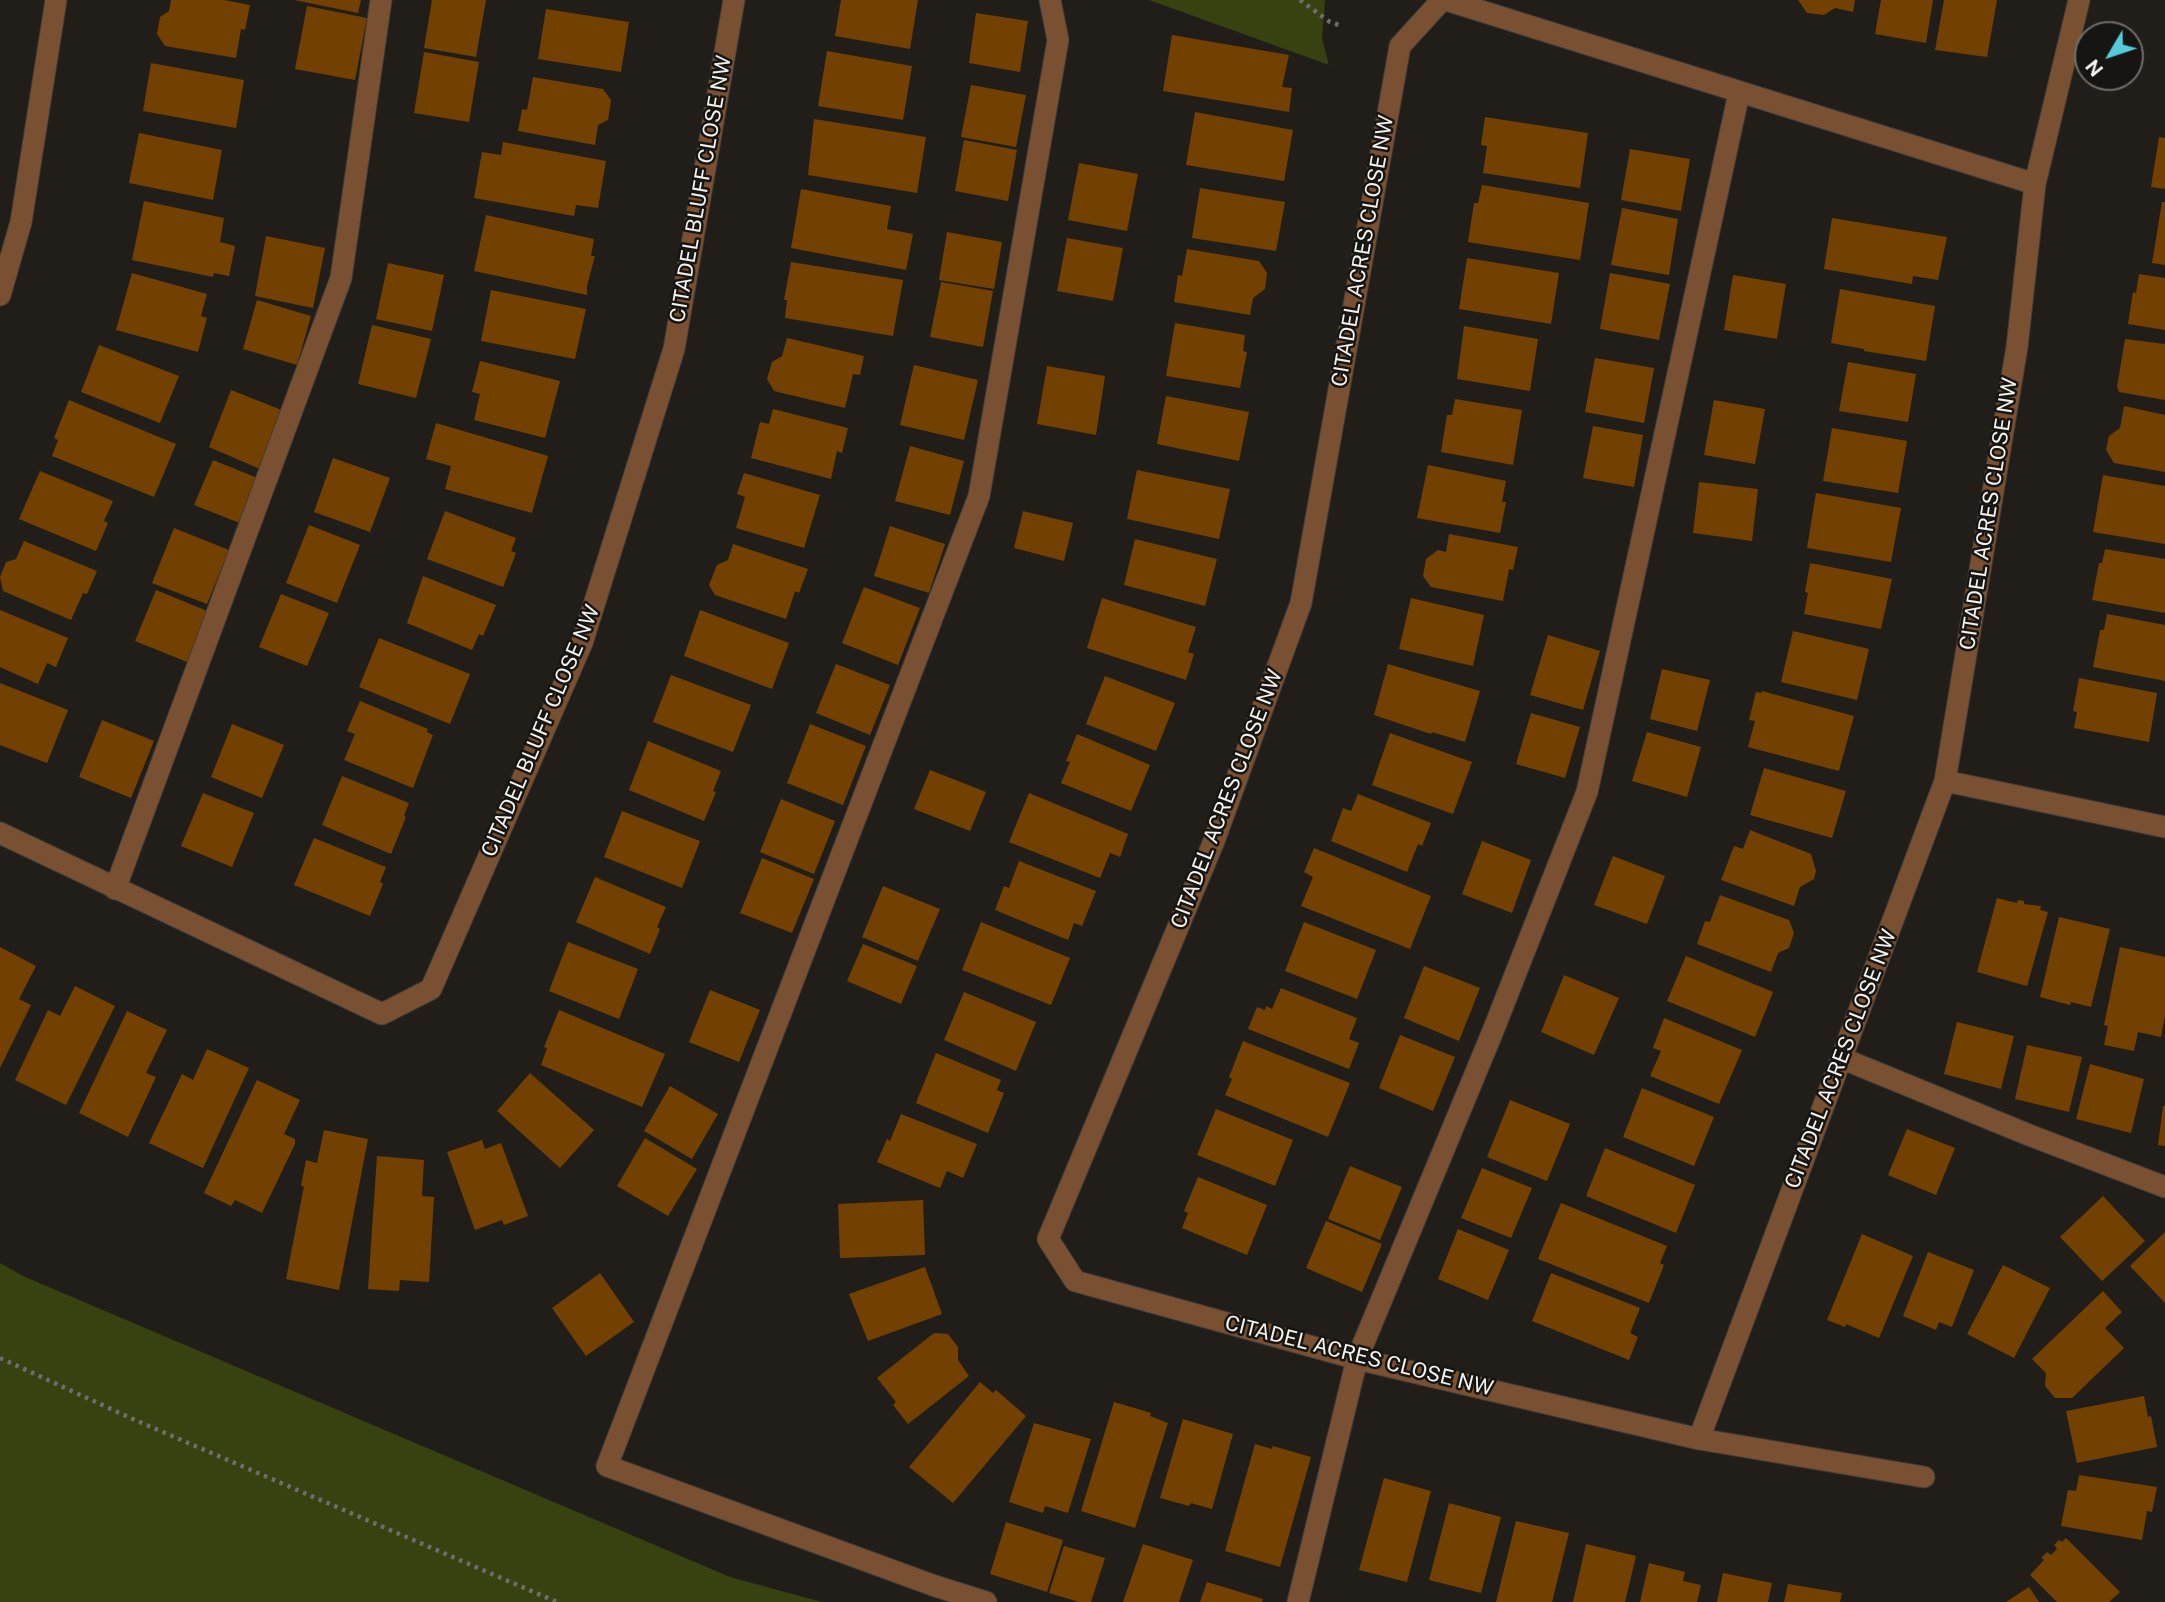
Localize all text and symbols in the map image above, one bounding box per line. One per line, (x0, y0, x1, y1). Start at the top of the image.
north arrow (2074, 21, 2144, 91)
street label: CITADEL BLUFF CLOSE NW (665, 53, 737, 325)
text: N (2081, 55, 2107, 81)
street label: CITADEL ACRES CLOSE NW (1327, 113, 1399, 389)
street label: CITADEL ACRES CLOSE NW (1955, 376, 2023, 652)
street label: CITADEL BLUFF CLOSE NW (476, 601, 606, 861)
street label: CITADEL ACRES CLOSE NW (1166, 666, 1288, 932)
street label: CITADEL ACRES CLOSE NW (1780, 926, 1902, 1192)
street label: CITADEL ACRES CLOSE NW (1222, 1310, 1496, 1402)

